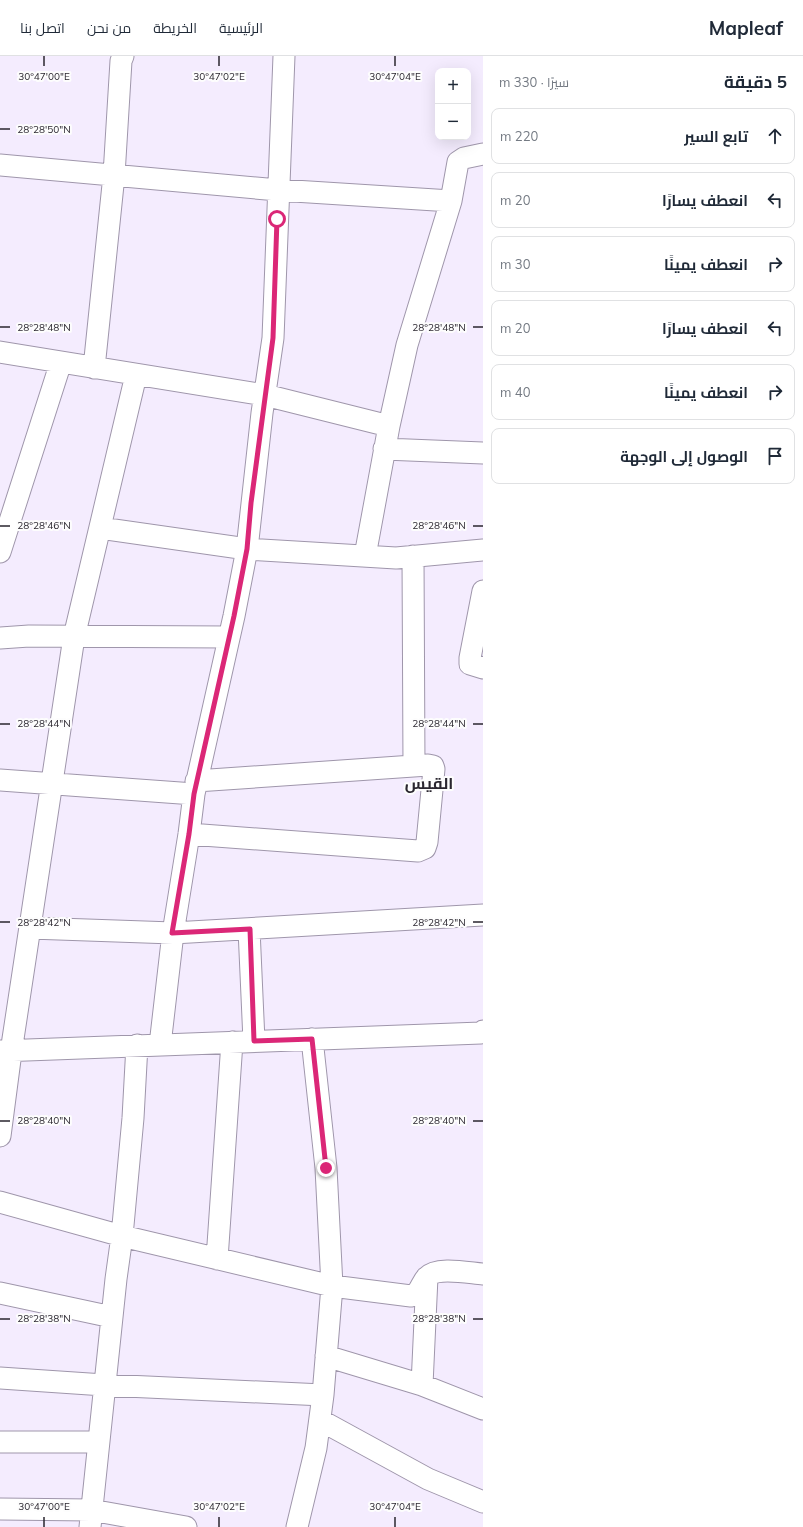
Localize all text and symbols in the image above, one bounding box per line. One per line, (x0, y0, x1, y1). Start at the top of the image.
text: Mapleaf (709, 16, 783, 40)
text: اتصل بنا (20, 19, 65, 37)
text: من نحن (87, 19, 131, 37)
text: الخريطة (153, 19, 197, 37)
text: الرئيسية (219, 19, 263, 37)
map controls (435, 68, 471, 140)
button: + (435, 68, 471, 104)
text: 30°47'00"E (18, 70, 70, 83)
text: 30°47'02"E (193, 70, 245, 83)
text: 30°47'04"E (369, 70, 421, 83)
text: 5 دقيقة (724, 71, 787, 92)
text: سيرًا · 330 m (499, 74, 569, 90)
button: − (435, 104, 471, 140)
text: 28°28'50"N (17, 123, 71, 136)
icon: ahead (764, 125, 786, 147)
text: تابع السير (684, 127, 748, 146)
text: 220 m (500, 128, 538, 144)
icon: left (764, 189, 786, 211)
text: انعطف يسارًا (662, 191, 748, 210)
text: 20 m (500, 192, 530, 208)
route start (268, 210, 286, 228)
icon: right (764, 253, 786, 275)
text: انعطف يمينًا (664, 255, 748, 274)
text: 30 m (500, 256, 530, 272)
icon: left (764, 317, 786, 339)
text: انعطف يسارًا (662, 319, 748, 338)
text: 20 m (500, 320, 530, 336)
text: 28°28'48"N (17, 321, 71, 334)
text: 28°28'48"N (412, 321, 466, 334)
icon: right (764, 381, 786, 403)
text: انعطف يمينًا (664, 383, 748, 402)
text: 40 m (500, 384, 530, 400)
icon: arrive (764, 445, 786, 467)
text: الوصول إلى الوجهة (620, 447, 748, 466)
text: 28°28'46"N (17, 519, 71, 532)
text: 28°28'46"N (412, 519, 466, 532)
text: 28°28'44"N (17, 717, 71, 730)
text: 28°28'44"N (412, 717, 466, 730)
district label: القيس (405, 773, 453, 793)
text: 28°28'42"N (17, 916, 71, 929)
text: 28°28'42"N (412, 916, 466, 929)
text: 28°28'40"N (17, 1114, 71, 1127)
text: 28°28'40"N (412, 1114, 466, 1127)
route end (317, 1159, 335, 1177)
text: 28°28'38"N (17, 1312, 71, 1325)
text: 28°28'38"N (412, 1312, 466, 1325)
text: 30°47'00"E (18, 1500, 70, 1513)
text: 30°47'02"E (193, 1500, 245, 1513)
text: 30°47'04"E (369, 1500, 421, 1513)

